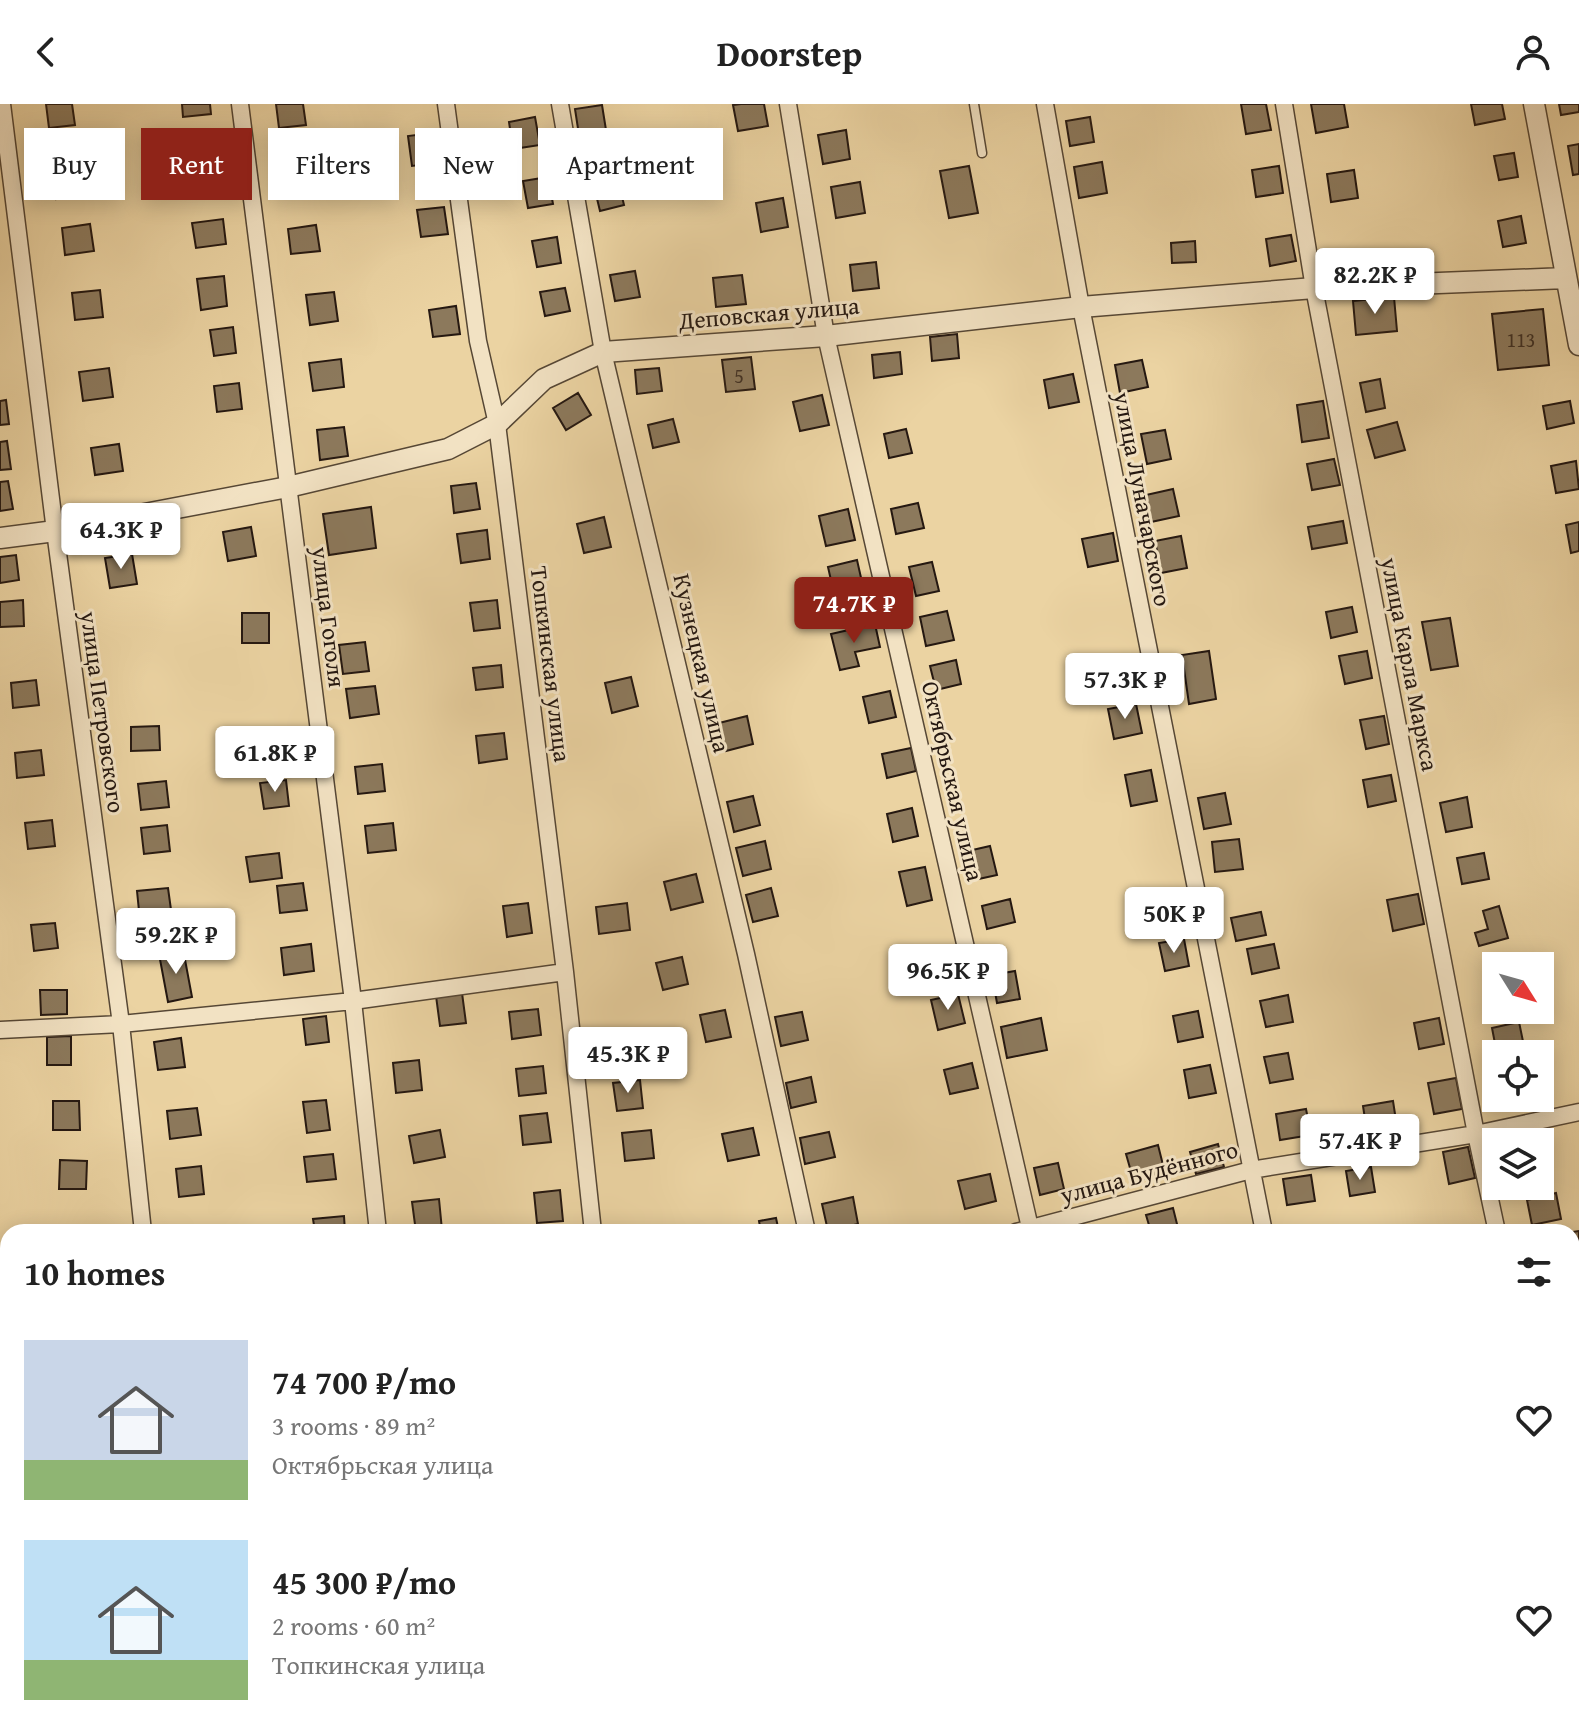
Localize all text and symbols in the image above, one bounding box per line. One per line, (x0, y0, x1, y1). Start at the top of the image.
text: Doorstep (717, 26, 862, 79)
icon: back (24, 30, 68, 74)
icon: person (1511, 30, 1555, 74)
chip: Buy (24, 128, 125, 200)
chip: Rent (141, 128, 252, 200)
chip: Filters (268, 128, 399, 200)
chip: New (415, 128, 522, 200)
chip: Apartment (538, 128, 723, 200)
pin: 82.2K ₽ (1301, 248, 1449, 316)
text: 82.2K ₽ (1333, 254, 1417, 293)
street label: Деповская улица (676, 288, 861, 338)
house number: 113 (1507, 325, 1535, 354)
house number: 5 (734, 361, 744, 390)
street label: улица Луначарского (1105, 388, 1181, 609)
pin: 64.3K ₽ (47, 503, 195, 571)
text: 64.3K ₽ (79, 509, 163, 548)
street label: улица Гоголя (303, 544, 355, 689)
street label: улица Карла Маркса (1372, 553, 1448, 774)
street label: Топкинская улица (522, 564, 580, 764)
street label: Кузнецкая улица (664, 570, 740, 756)
pin: 74.7K ₽ (780, 577, 928, 645)
text: 74.7K ₽ (812, 583, 896, 622)
street label: улица Петровского (71, 608, 134, 815)
pin: 57.3K ₽ (1051, 653, 1199, 721)
text: 57.3K ₽ (1083, 659, 1167, 698)
street label: Октябрьская улица (913, 678, 993, 885)
pin: 61.8K ₽ (201, 726, 349, 794)
text: 61.8K ₽ (233, 732, 317, 771)
pin: 50K ₽ (1118, 887, 1230, 955)
text: 50K ₽ (1143, 893, 1205, 932)
pin: 59.2K ₽ (102, 908, 250, 976)
text: 59.2K ₽ (134, 914, 218, 953)
pin: 96.5K ₽ (874, 944, 1022, 1012)
text: 96.5K ₽ (906, 950, 990, 989)
north arrow (1482, 952, 1554, 1024)
map controls (1482, 952, 1554, 1200)
pin: 45.3K ₽ (554, 1027, 702, 1095)
text: 45.3K ₽ (586, 1033, 670, 1072)
button: locate (1482, 1040, 1554, 1112)
pin: 57.4K ₽ (1286, 1114, 1434, 1182)
text: 57.4K ₽ (1318, 1120, 1402, 1159)
button: layers (1482, 1128, 1554, 1200)
street label: улица Будённого (1055, 1131, 1242, 1213)
text: 10 homes (24, 1248, 165, 1297)
icon: filters (1512, 1250, 1556, 1294)
text: 74 700 ₽/mo (272, 1357, 456, 1406)
icon: home (88, 1372, 184, 1468)
icon: heart (1512, 1398, 1556, 1442)
text: 3 rooms · 89 m² (272, 1406, 435, 1445)
text: Октябрьская улица (272, 1445, 493, 1484)
text: 45 300 ₽/mo (272, 1557, 456, 1606)
icon: home (88, 1572, 184, 1668)
icon: heart (1512, 1598, 1556, 1642)
text: 2 rooms · 60 m² (272, 1606, 435, 1645)
text: Топкинская улица (272, 1645, 485, 1684)

